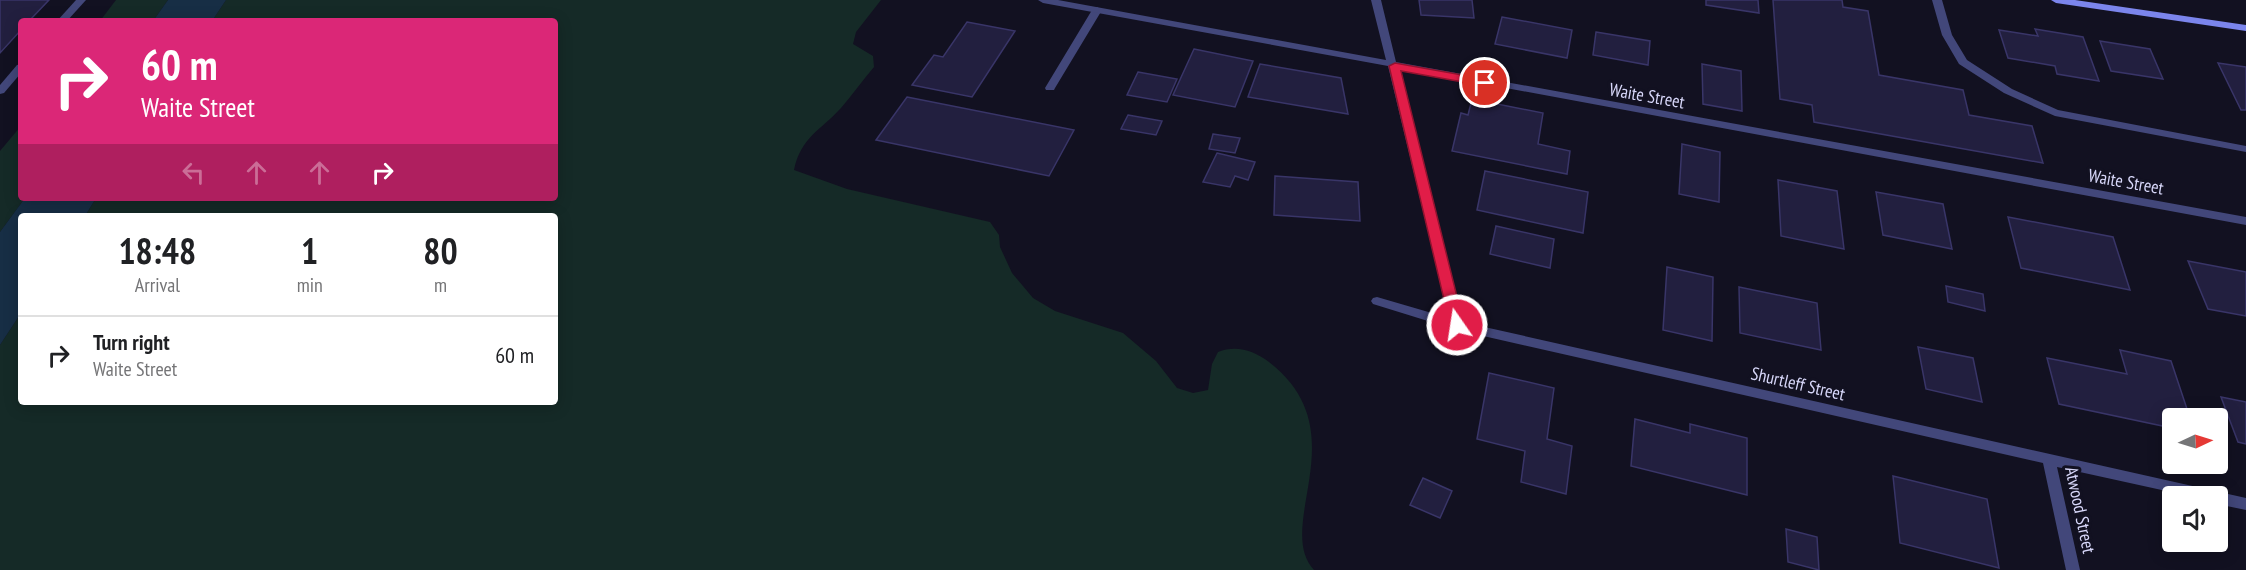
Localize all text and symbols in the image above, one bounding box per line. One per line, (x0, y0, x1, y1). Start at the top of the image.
text: 60 m (141, 37, 218, 92)
icon: right (42, 42, 120, 120)
pin (1459, 57, 1510, 108)
icon: arrive (1468, 66, 1501, 99)
street label: Waite Street (1608, 78, 1687, 113)
text: Waite Street (141, 90, 255, 124)
icon: left (177, 156, 210, 189)
icon: ahead (240, 156, 273, 189)
icon: ahead (303, 156, 336, 189)
icon: right (366, 156, 399, 189)
street label: Waite Street (2087, 164, 2166, 199)
text: 18:48 (118, 227, 196, 274)
text: 1 (301, 227, 318, 274)
text: 80 (423, 227, 458, 274)
text: Arrival (135, 272, 180, 298)
text: min (297, 272, 323, 298)
text: m (434, 272, 447, 298)
position arrow (1425, 293, 1489, 357)
text: Turn right (93, 328, 170, 356)
icon: right (42, 339, 75, 372)
text: 60 m (495, 341, 534, 369)
text: Waite Street (93, 356, 177, 382)
street label: Shurtleff Street (1749, 362, 1847, 405)
north arrow (2162, 408, 2228, 474)
map controls (2162, 408, 2228, 552)
street label: Atwood Street (2060, 464, 2101, 555)
button: sound (2162, 486, 2228, 552)

